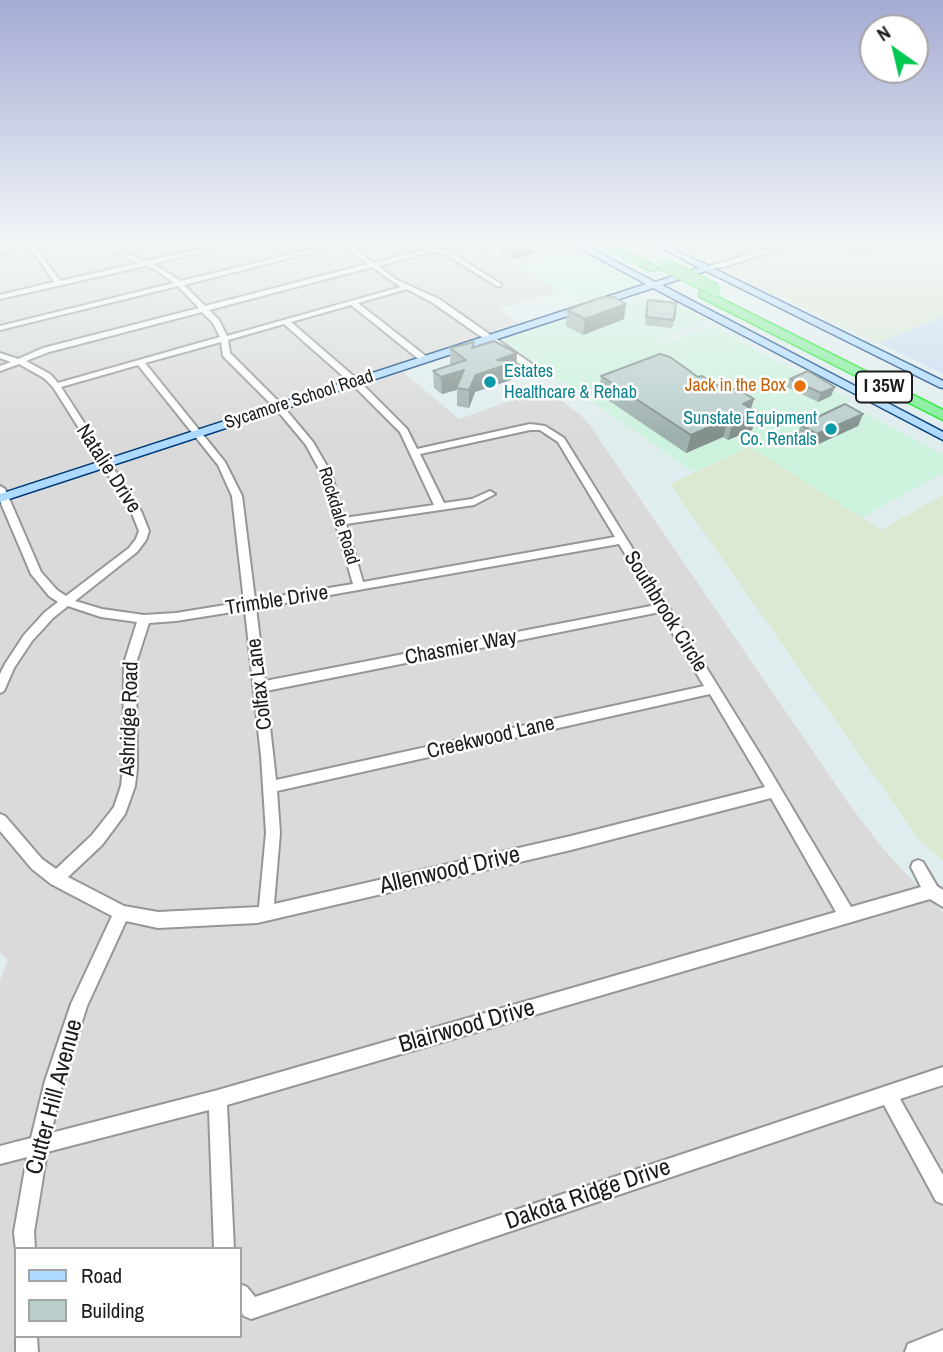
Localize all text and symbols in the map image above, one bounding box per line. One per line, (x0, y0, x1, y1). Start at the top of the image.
north arrow (859, 14, 929, 84)
text: N (871, 19, 895, 47)
place label: Estates Healthcare & Rehab (504, 361, 637, 404)
street label: Sycamore School Road (222, 366, 376, 434)
road number: I 35W (856, 372, 912, 402)
marker: Estates Healthcare & Rehab (482, 374, 498, 390)
place label: Jack in the Box (685, 375, 786, 397)
marker: Jack in the Box (792, 378, 808, 394)
place label: Sunstate Equipment Co. Rentals (683, 408, 817, 450)
street label: Natalie Drive (70, 420, 146, 518)
marker: Sunstate Equipment Co. Rentals (823, 421, 839, 437)
street label: Rockdale Road (313, 465, 363, 567)
street label: Southbrook Circle (618, 547, 712, 677)
street label: Trimble Drive (224, 580, 330, 622)
street label: Chasmier Way (403, 625, 519, 671)
street label: Colfax Lane (242, 637, 278, 731)
street label: Ashridge Road (115, 661, 145, 777)
street label: Creekwood Lane (425, 711, 557, 765)
street label: Allenwood Drive (377, 841, 523, 901)
street label: Blairwood Drive (396, 994, 538, 1060)
street label: Cutter Hill Avenue (20, 1016, 90, 1178)
street label: Dakota Ridge Drive (502, 1153, 674, 1237)
legend (14, 1247, 242, 1338)
text: Road (81, 1261, 122, 1290)
text: Building (81, 1296, 144, 1325)

